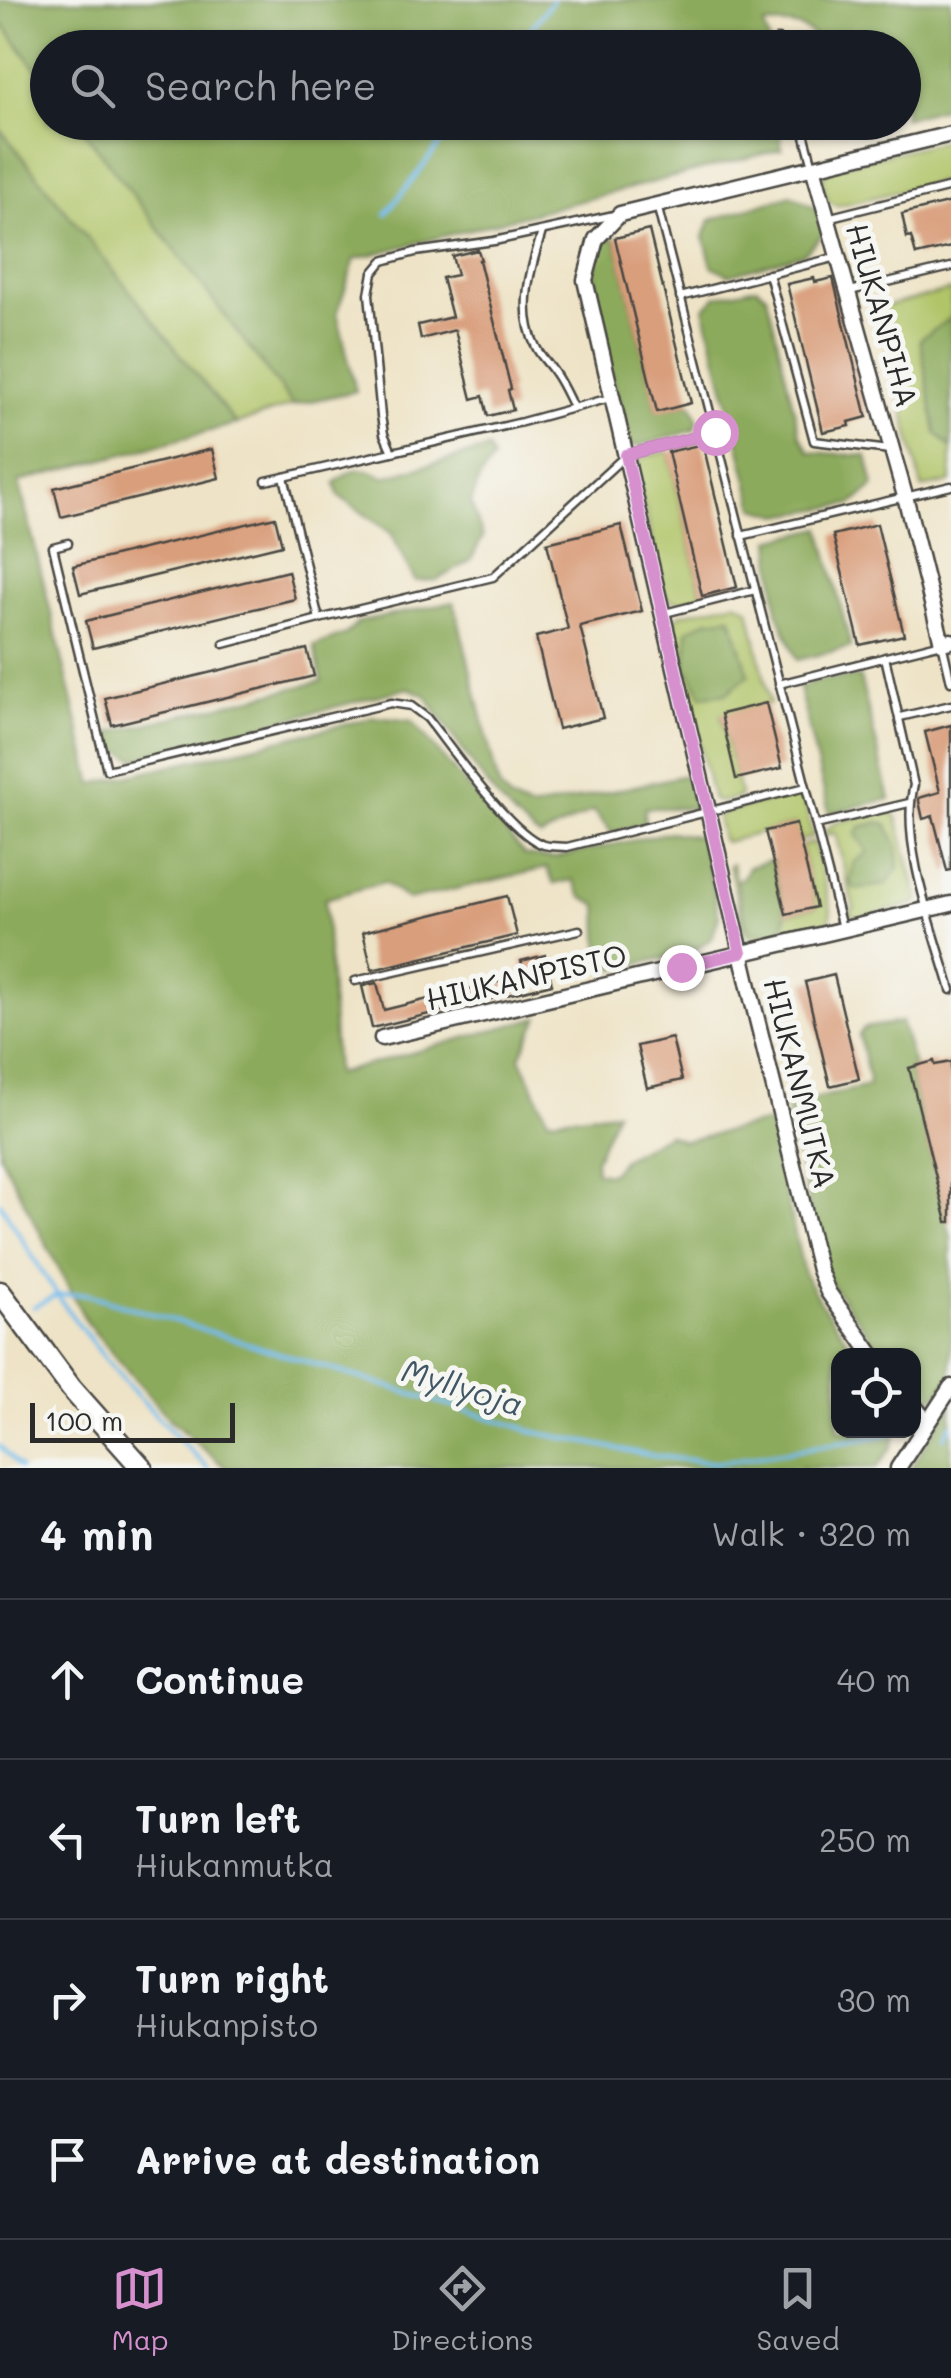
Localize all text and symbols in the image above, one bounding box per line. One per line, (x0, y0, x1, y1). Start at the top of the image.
search box (30, 30, 921, 140)
icon: search (65, 58, 120, 113)
text: Search here (145, 60, 376, 110)
street label: HIUKANPIHA (838, 219, 928, 411)
route start (693, 410, 739, 456)
street label: HIUKANPISTO (422, 934, 630, 1018)
route end (659, 945, 705, 991)
street label: HIUKANMUTKA (756, 974, 846, 1192)
water label: Myllyoja (397, 1348, 529, 1425)
map controls (831, 1348, 921, 1438)
button: locate (831, 1348, 921, 1438)
scale bar (30, 1398, 235, 1442)
text: 100 m (45, 1402, 123, 1438)
text: 4 min (40, 1506, 153, 1561)
text: Walk · 320 m (711, 1512, 911, 1554)
icon: ahead (40, 1652, 95, 1707)
text: Continue (135, 1654, 304, 1704)
text: 40 m (837, 1658, 911, 1700)
text: Turn left (135, 1793, 301, 1843)
icon: left (40, 1812, 95, 1867)
text: 250 m (819, 1818, 911, 1860)
text: Hiukanmutka (135, 1843, 334, 1885)
text: Turn right (135, 1953, 329, 2003)
icon: right (40, 1972, 95, 2027)
text: 30 m (837, 1978, 911, 2020)
text: Hiukanpisto (135, 2003, 318, 2045)
icon: arrive (40, 2132, 95, 2187)
text: Arrive at destination (135, 2134, 540, 2184)
tab: Map (111, 2261, 168, 2357)
tab: Directions (391, 2261, 534, 2357)
tab: Saved (756, 2261, 840, 2357)

